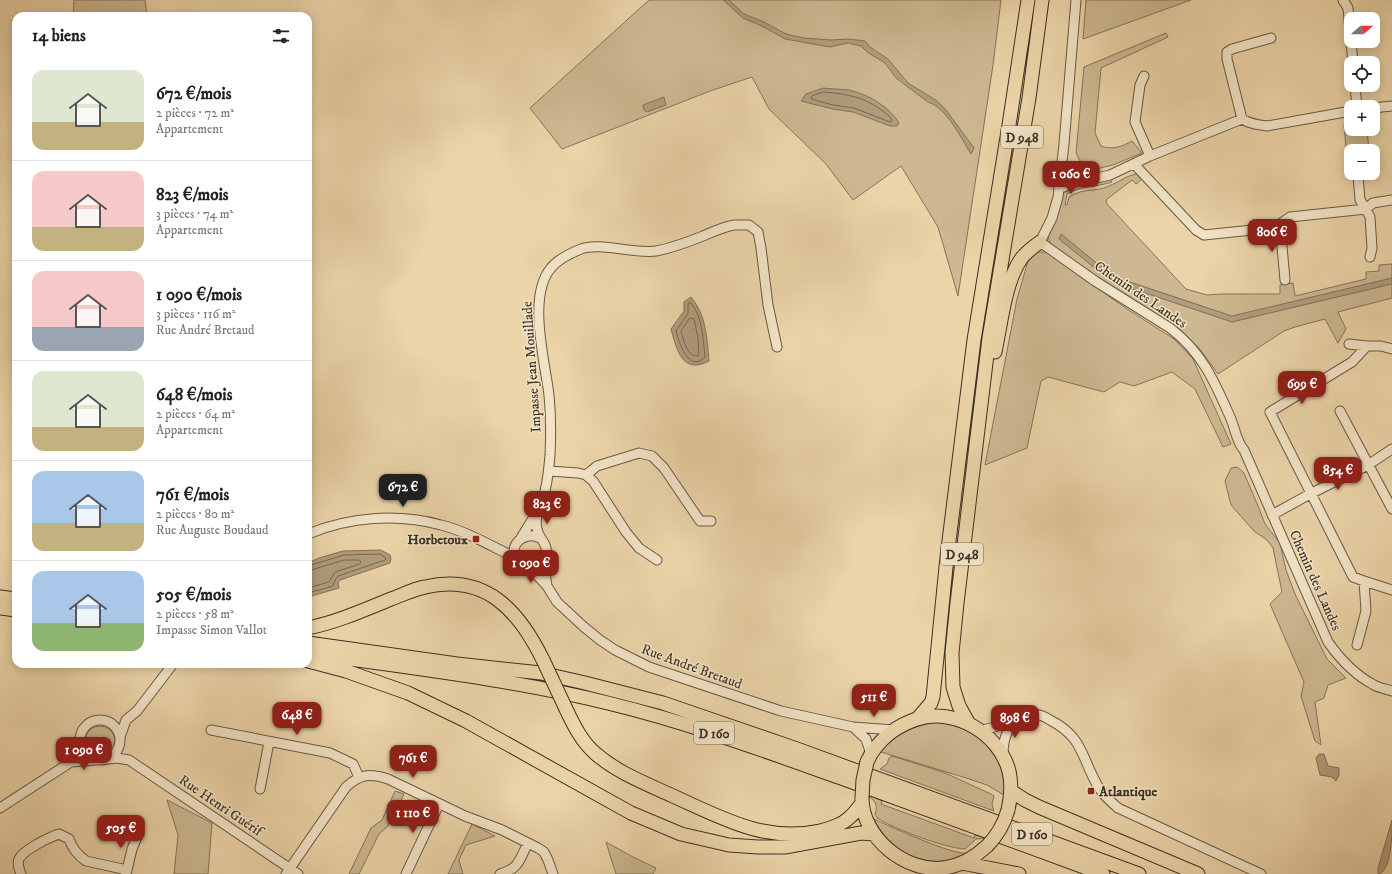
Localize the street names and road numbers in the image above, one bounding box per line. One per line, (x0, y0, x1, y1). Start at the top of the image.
road number: D 948 (1001, 126, 1043, 148)
street label: Chemin des Landes (1091, 257, 1191, 333)
street label: Impasse Jean Mouillade (518, 300, 546, 433)
street label: Chemin des Landes (1285, 527, 1345, 634)
road number: D 948 (941, 543, 983, 565)
street label: Rue André Bretaud (639, 640, 745, 694)
road number: D 160 (694, 722, 734, 744)
street label: Rue Henri Guérif (175, 771, 268, 842)
road number: D 160 (1012, 823, 1052, 845)

